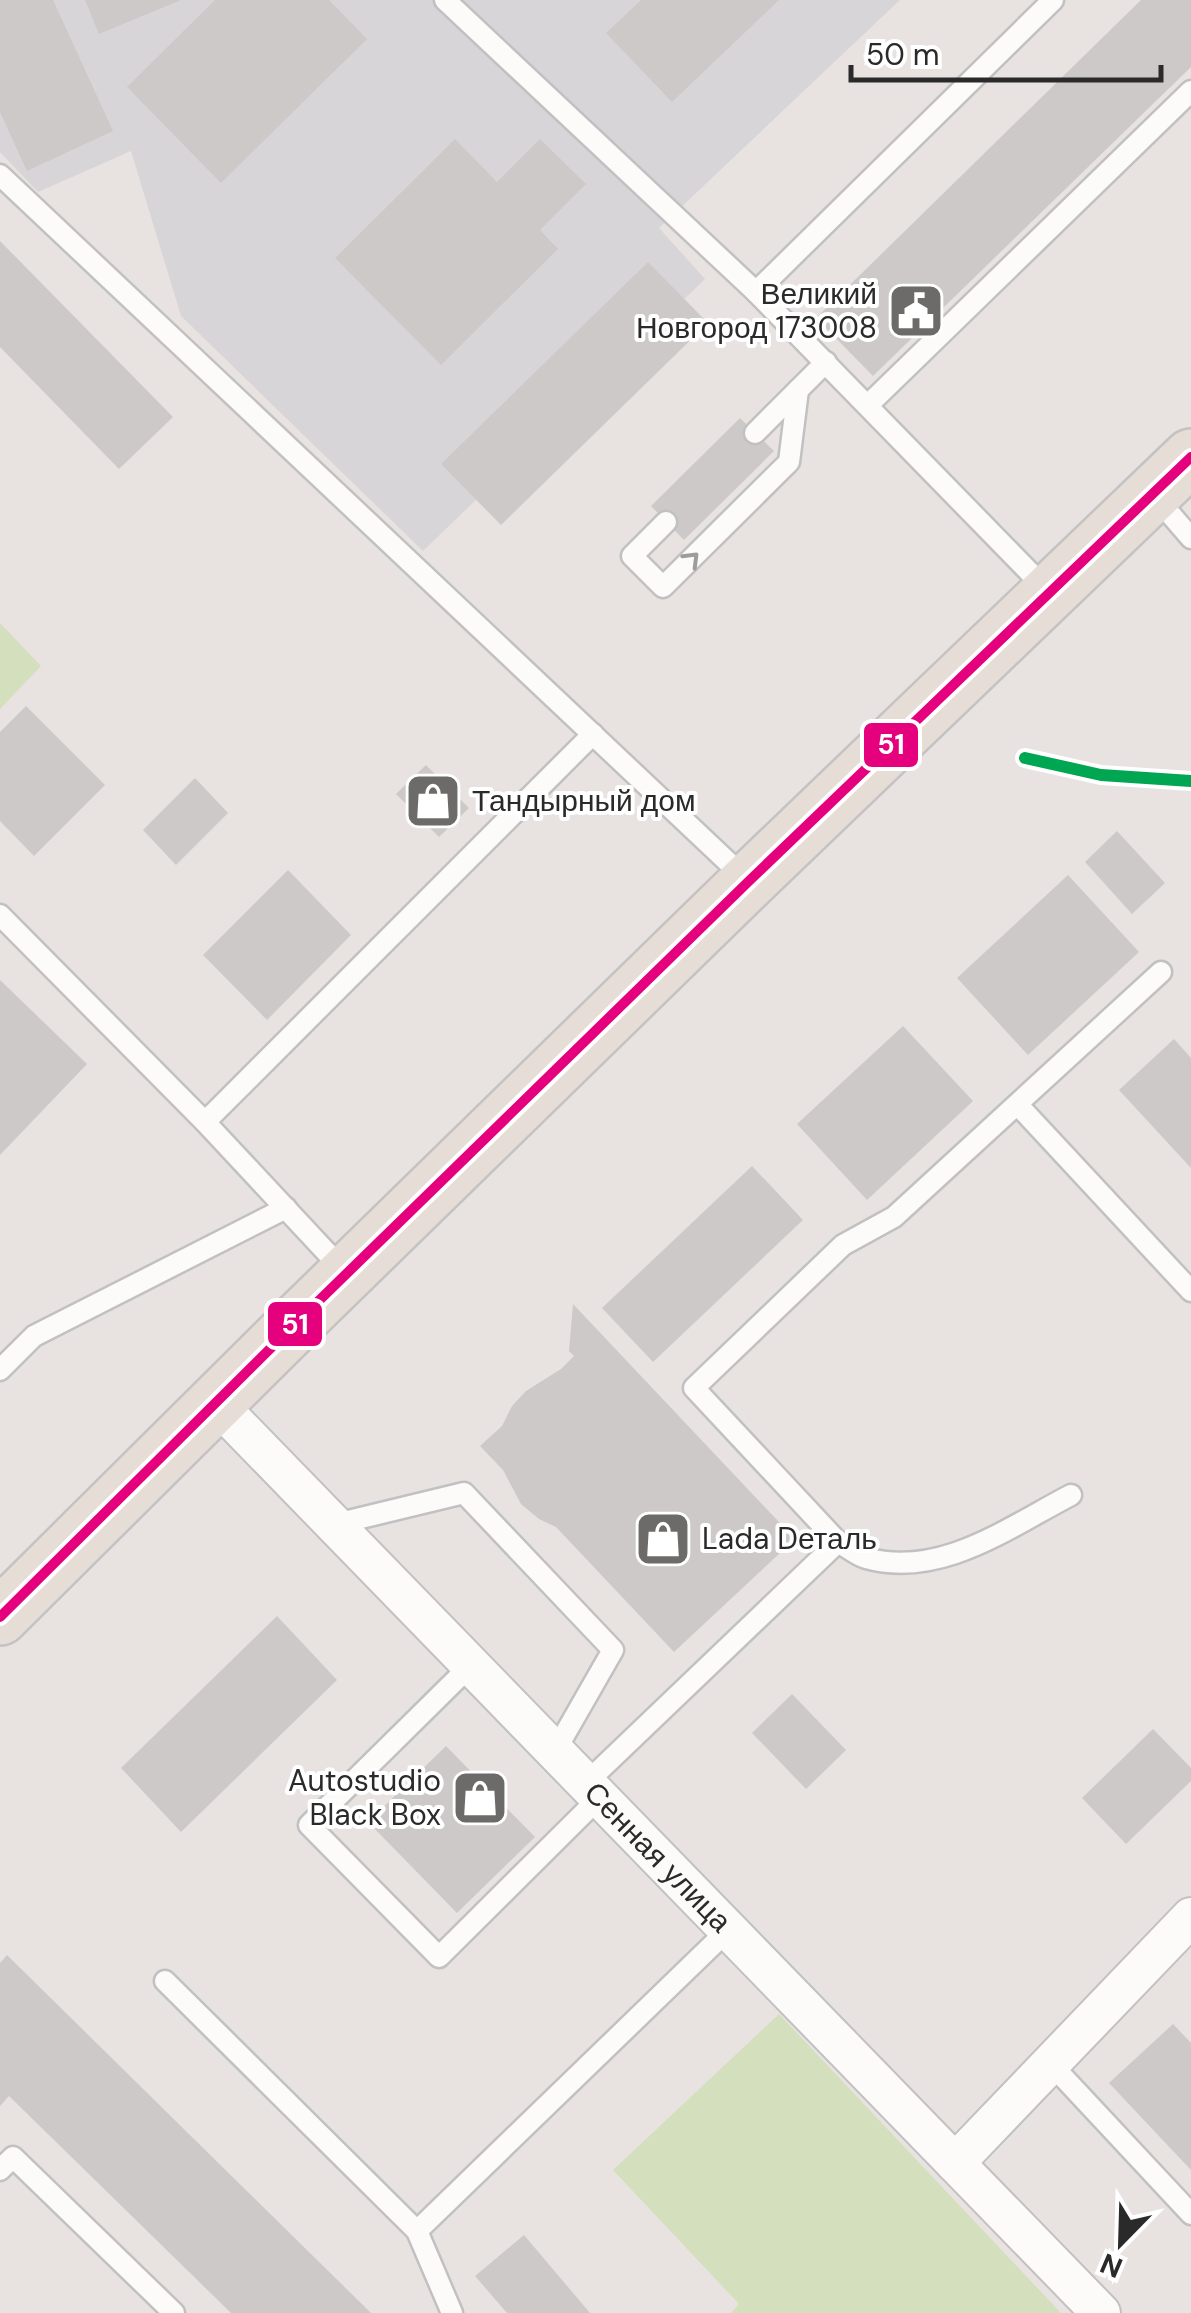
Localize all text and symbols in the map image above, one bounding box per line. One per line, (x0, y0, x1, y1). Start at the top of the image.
scale bar (851, 20, 1161, 82)
text: 50 m (866, 35, 940, 74)
place label: Великий Новгород 173008 (636, 274, 877, 347)
public building icon: Великий Новгород 173008 (886, 281, 946, 341)
one-way arrow (680, 552, 698, 570)
line badge: 51 (862, 721, 920, 769)
text: 51 (877, 726, 905, 763)
shop icon: Тандырный дом (403, 771, 463, 831)
place label: Тандырный дом (472, 781, 696, 820)
line badge: 51 (266, 1300, 324, 1348)
text: 51 (281, 1306, 309, 1343)
shop icon: Lada Dеталь (633, 1509, 693, 1569)
place label: Lada Dеталь (702, 1519, 877, 1558)
place label: Autostudio Black Box (288, 1761, 441, 1834)
shop icon: Autostudio Black Box (450, 1768, 510, 1828)
street label: Сенная улица (576, 1773, 740, 1941)
north arrow (1071, 2193, 1171, 2293)
text: N (1095, 2245, 1128, 2287)

